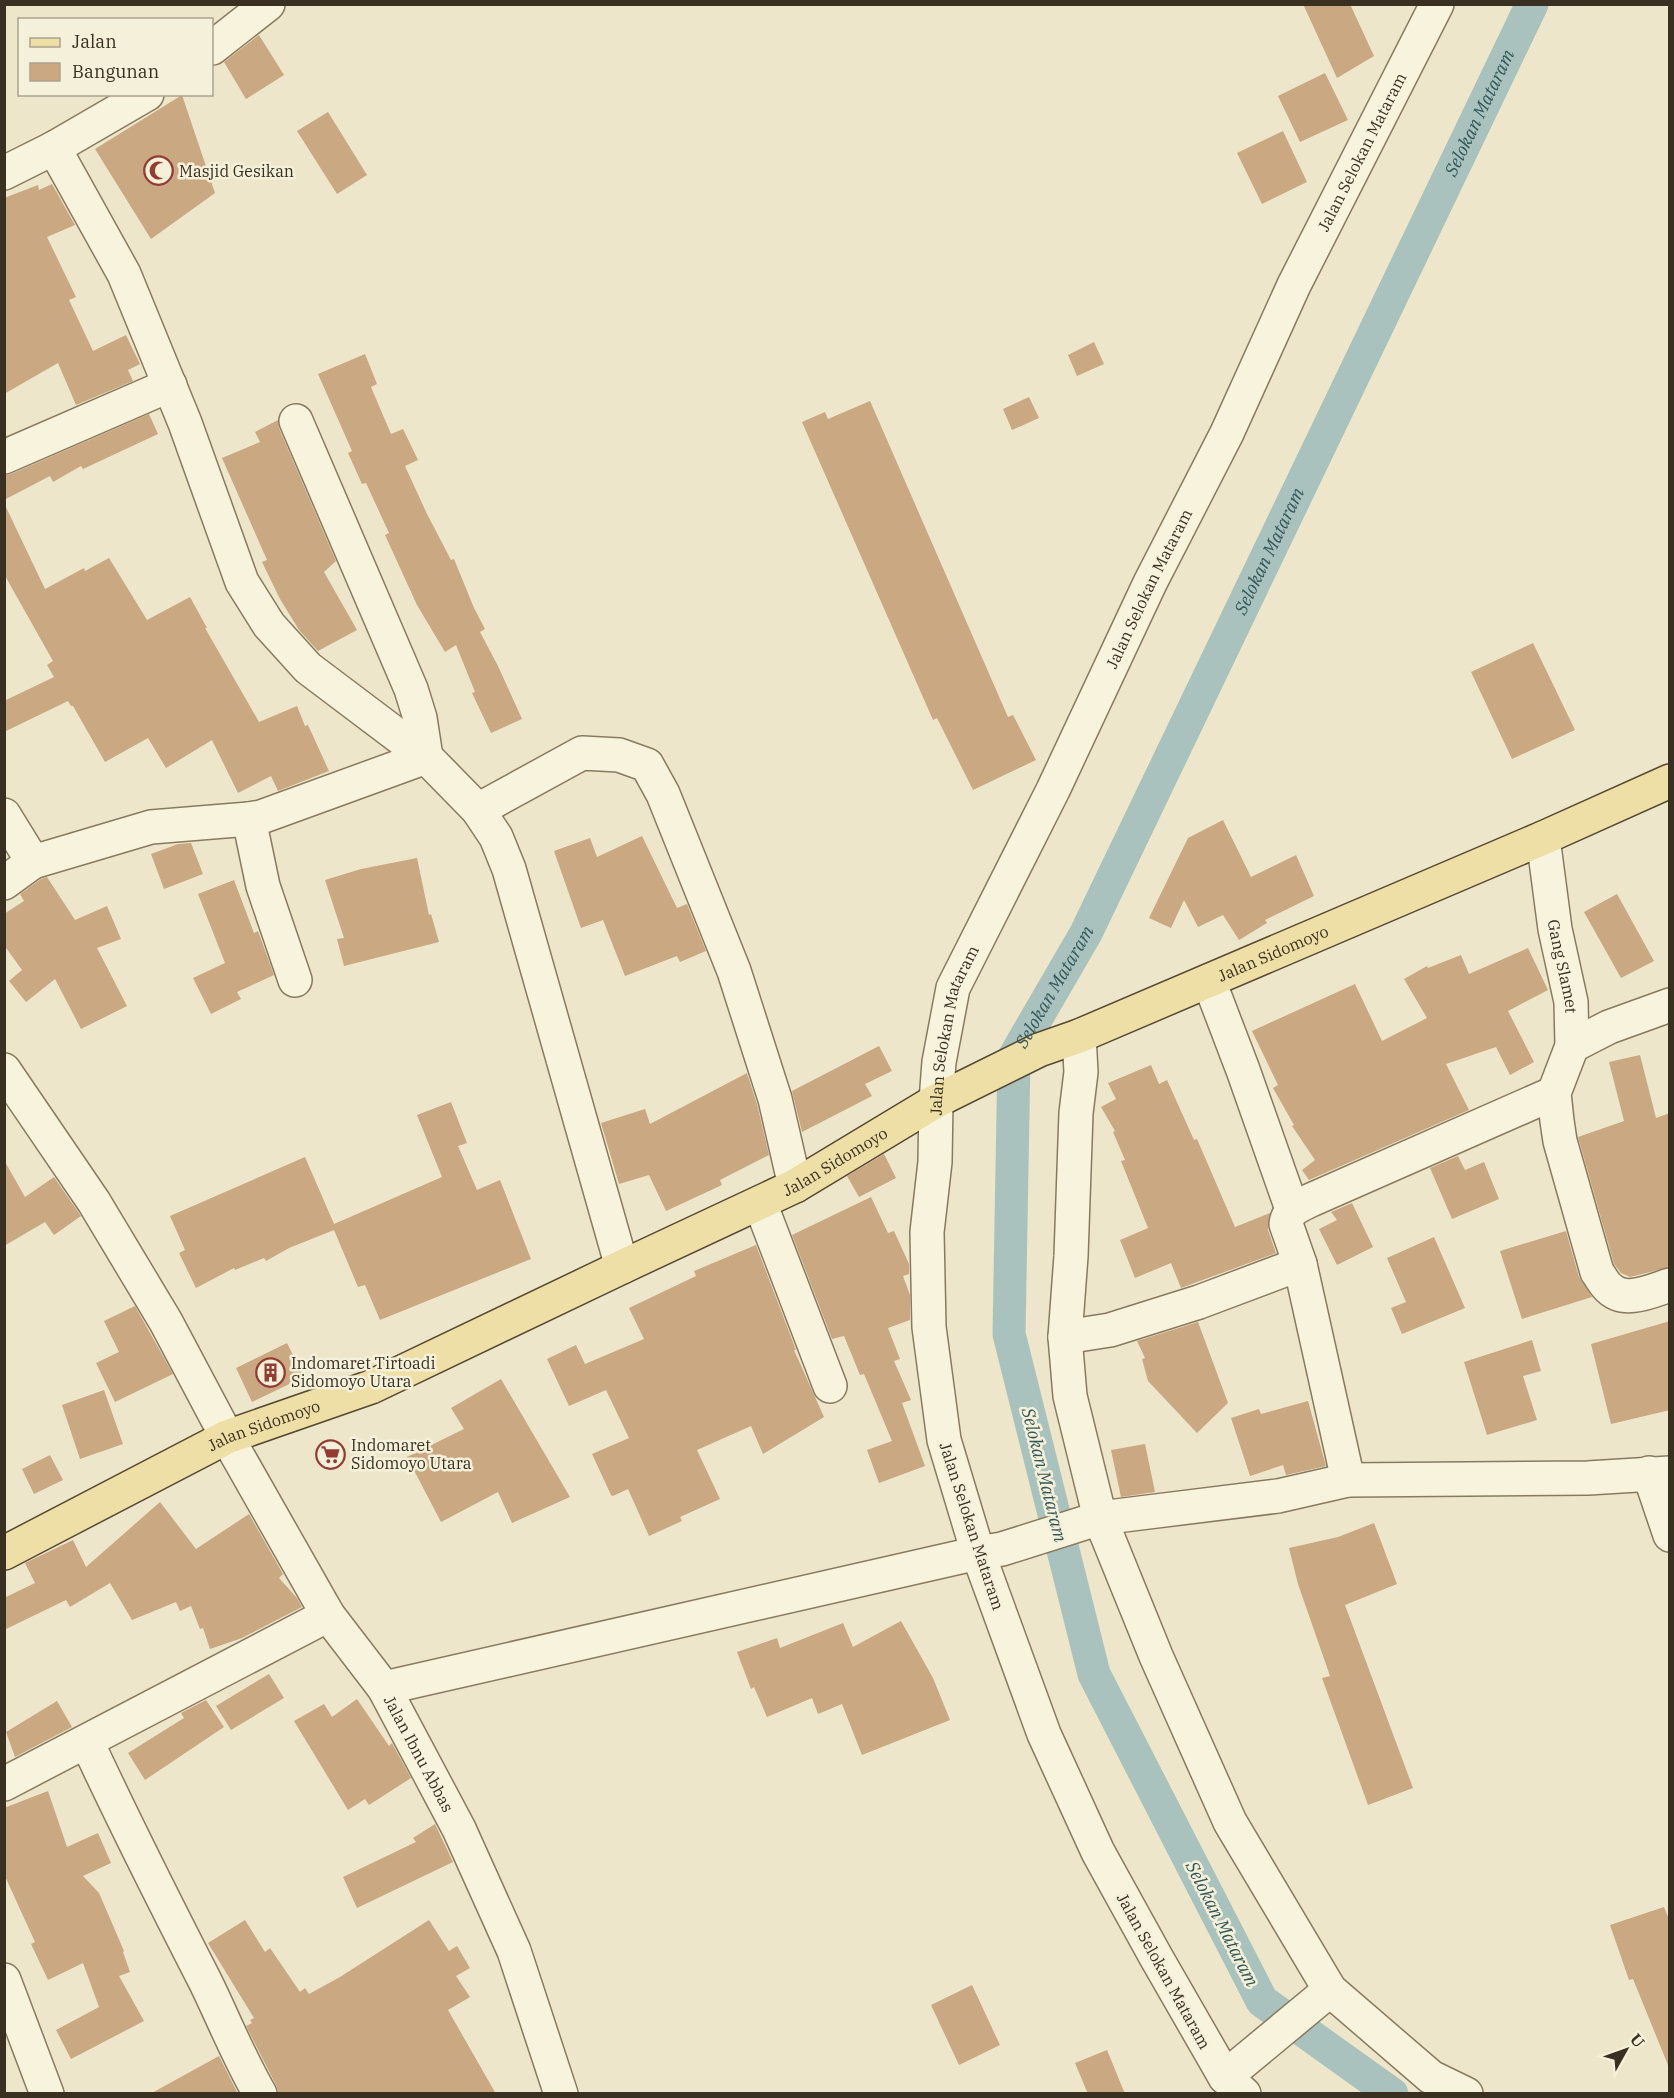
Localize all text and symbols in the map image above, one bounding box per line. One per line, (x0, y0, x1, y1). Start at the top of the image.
legend (18, 18, 213, 96)
text: Jalan (72, 30, 117, 53)
water label: Selokan Mataram (1439, 46, 1519, 181)
text: Bangunan (72, 60, 159, 83)
street label: Jalan Selokan Mataram (1313, 69, 1410, 235)
mosque icon: Masjid Gesikan (142, 155, 174, 187)
place label: Masjid Gesikan (179, 161, 294, 181)
water label: Selokan Mataram (1228, 484, 1309, 619)
street label: Jalan Selokan Mataram (1101, 505, 1196, 672)
street label: Gang Slamet (1544, 918, 1581, 1014)
water label: Selokan Mataram (1009, 921, 1099, 1053)
street label: Jalan Sidomoyo (1215, 921, 1331, 986)
street label: Jalan Selokan Mataram (926, 942, 983, 1116)
street label: Jalan Sidomoyo (780, 1123, 891, 1200)
place label: Indomaret Tirtoadi Sidomoyo Utara (291, 1353, 436, 1391)
building icon: Indomaret Tirtoadi Sidomoyo Utara (254, 1356, 286, 1388)
street label: Jalan Sidomoyo (204, 1395, 323, 1455)
water label: Selokan Mataram (1016, 1404, 1072, 1545)
place label: Indomaret Sidomoyo Utara (351, 1435, 472, 1473)
supermarket icon: Indomaret Sidomoyo Utara (314, 1438, 346, 1470)
street label: Jalan Selokan Mataram (935, 1440, 1009, 1612)
street label: Jalan Ibnu Abbas (380, 1692, 458, 1816)
water label: Selokan Mataram (1180, 1856, 1264, 1990)
street label: Jalan Selokan Mataram (1113, 1890, 1215, 2052)
north arrow (1596, 2020, 1656, 2080)
text: U (1626, 2029, 1649, 2052)

